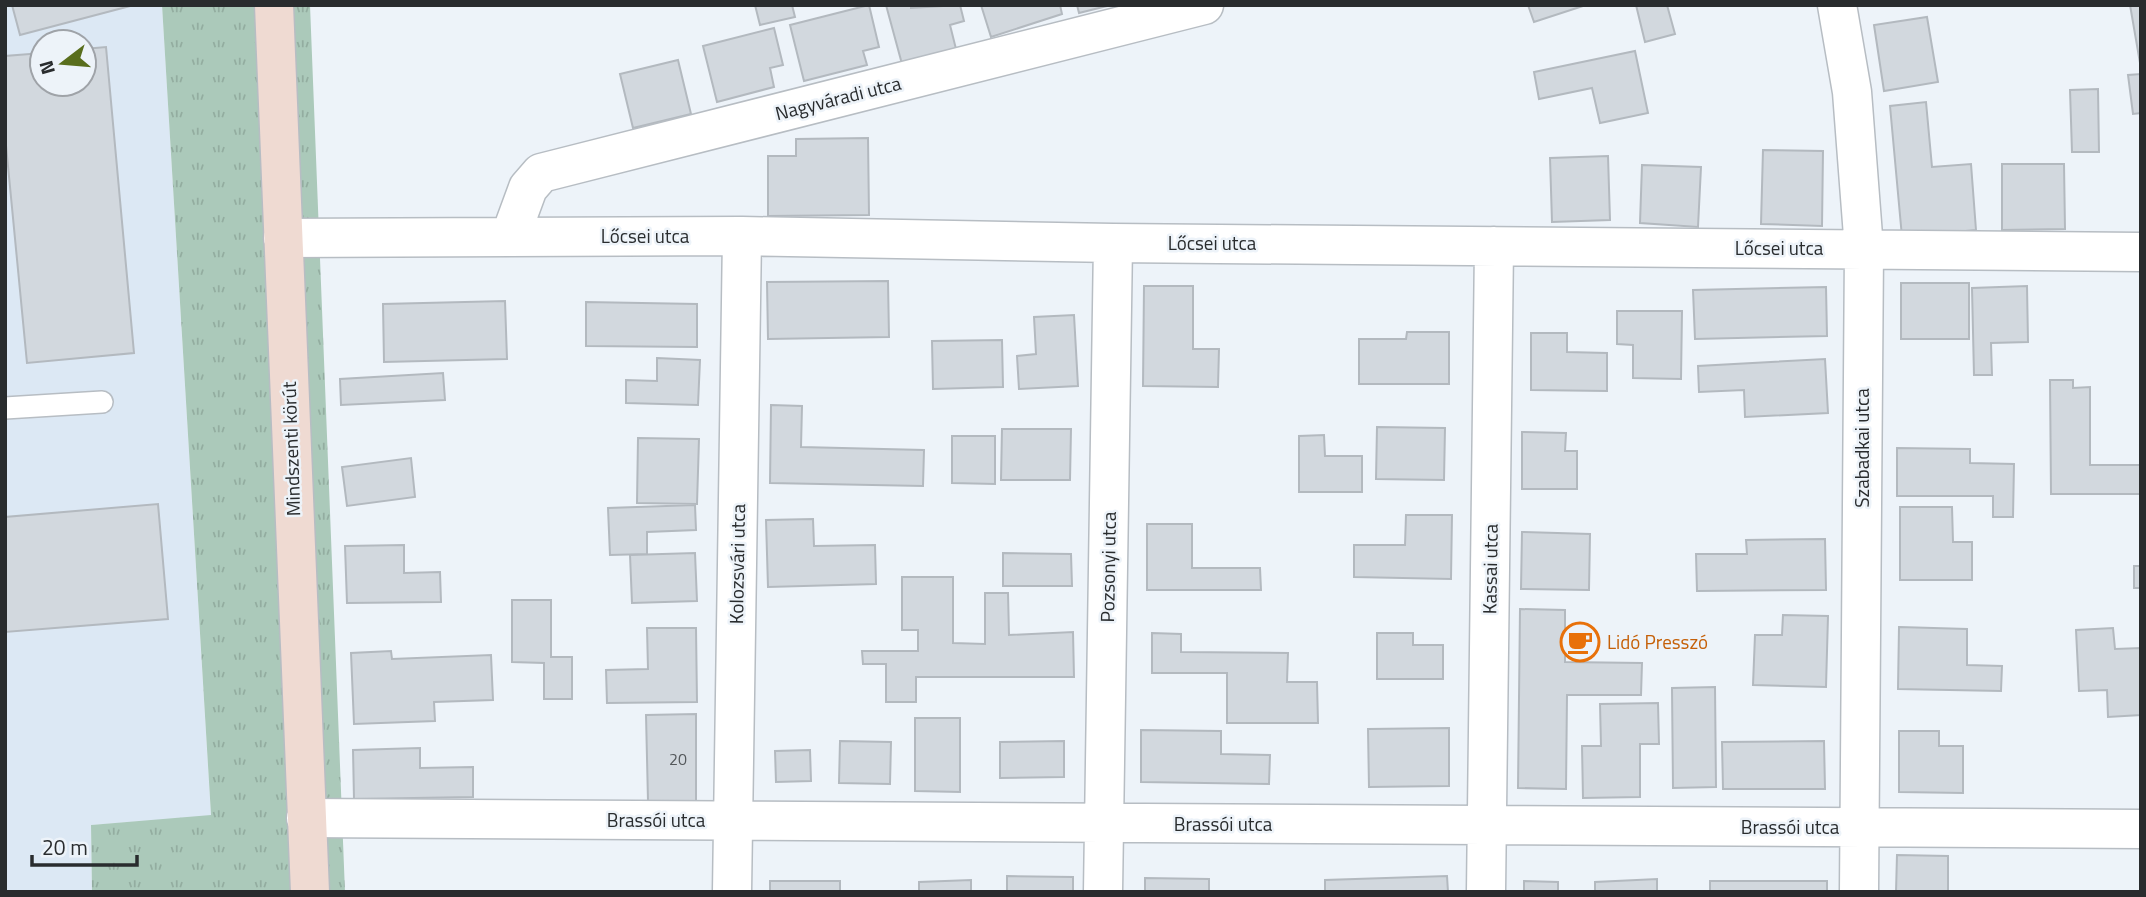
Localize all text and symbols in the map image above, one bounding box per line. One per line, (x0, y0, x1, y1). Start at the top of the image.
north arrow (28, 28, 98, 98)
text: N (30, 57, 62, 78)
street label: Nagyváradi utca (772, 68, 904, 127)
street label: Lőcsei utca (601, 221, 690, 250)
street label: Lőcsei utca (1168, 228, 1257, 257)
street label: Lőcsei utca (1735, 233, 1824, 262)
street label: Mindszenti körút (274, 381, 307, 517)
street label: Szabadkai utca (1847, 388, 1876, 508)
street label: Kolozsvári utca (721, 503, 752, 624)
street label: Pozsonyi utca (1092, 511, 1123, 623)
street label: Kassai utca (1474, 523, 1505, 614)
cafe icon: Lidó Presszó (1559, 621, 1601, 663)
place label: Lidó Presszó (1607, 627, 1708, 656)
house number: 20 (669, 747, 687, 771)
street label: Brassói utca (607, 805, 706, 834)
street label: Brassói utca (1174, 809, 1273, 838)
street label: Brassói utca (1741, 812, 1840, 841)
scale bar (32, 824, 136, 868)
text: 20 m (42, 831, 88, 863)

